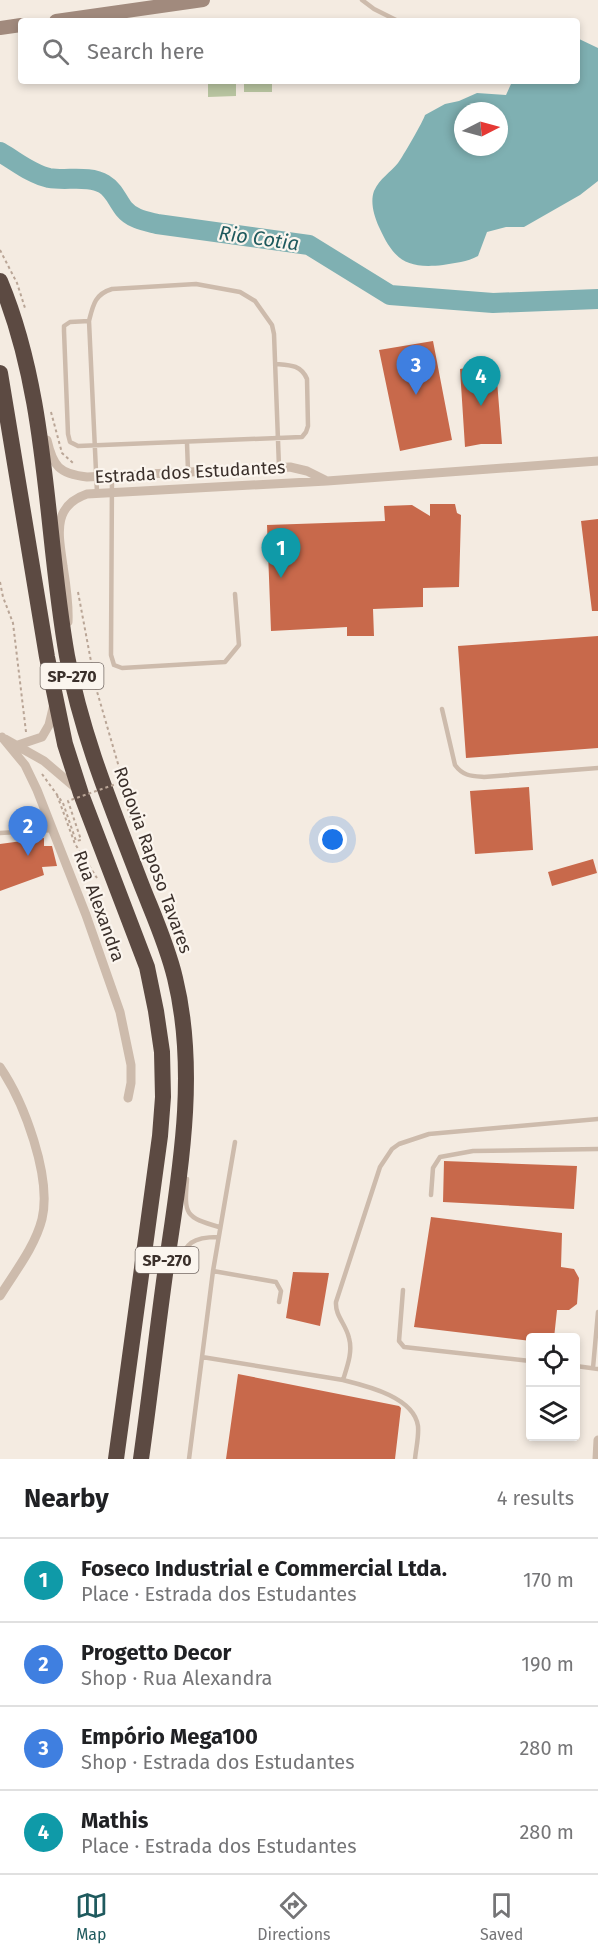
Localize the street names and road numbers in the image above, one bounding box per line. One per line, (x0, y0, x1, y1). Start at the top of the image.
street label: Estrada dos Estudantes (94, 456, 286, 488)
road number: SP-270 (40, 663, 104, 689)
street label: Rodovia Raposo Tavares (109, 764, 197, 956)
street label: Rua Alexandra (69, 847, 129, 965)
road number: SP-270 (136, 1247, 198, 1273)

